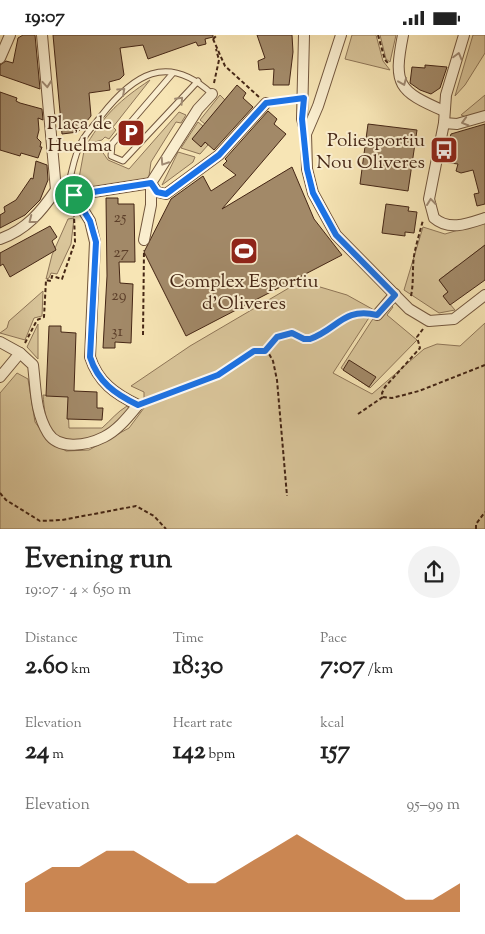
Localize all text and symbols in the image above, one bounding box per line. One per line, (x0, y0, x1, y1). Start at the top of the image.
text: 19:07 (25, 4, 65, 31)
one-way arrow (452, 52, 463, 60)
one-way arrow (396, 77, 407, 86)
one-way arrow (41, 80, 52, 88)
one-way arrow (117, 88, 126, 97)
one-way arrow (174, 97, 183, 106)
place label: Plaça de Huelma (47, 111, 112, 160)
one-way arrow (460, 116, 469, 127)
parking icon: Plaça de Huelma (116, 118, 146, 148)
place label: Poliesportiu Nou Oliveres (316, 128, 425, 177)
bus stop icon: Poliesportiu Nou Oliveres (429, 135, 459, 165)
one-way arrow (161, 156, 170, 165)
pin (53, 174, 95, 216)
icon: arrive (60, 181, 88, 209)
one-way arrow (426, 197, 437, 205)
house number: 25 (114, 207, 127, 230)
one-way arrow (29, 214, 38, 223)
sports icon: Complex Esportiu d'Oliveres (229, 236, 259, 266)
house number: 27 (113, 242, 129, 265)
place label: Complex Esportiu d'Oliveres (169, 269, 319, 318)
house number: 29 (111, 285, 127, 308)
house number: 31 (111, 321, 124, 344)
text: Evening run (25, 540, 172, 580)
button: share (408, 546, 460, 598)
text: 19:07 · 4 × 650 m (25, 579, 131, 602)
text: Distance (25, 629, 78, 649)
text: Time (173, 629, 204, 649)
text: Pace (320, 629, 347, 649)
text: 2.60 (25, 649, 68, 685)
text: 18:30 (173, 649, 223, 685)
text: 7:07 (320, 649, 365, 685)
text: km (68, 660, 90, 680)
text: /km (365, 660, 393, 680)
text: Elevation (25, 714, 82, 734)
text: Heart rate (173, 714, 232, 734)
text: kcal (320, 714, 344, 734)
text: 24 (25, 734, 49, 770)
text: 142 (173, 734, 205, 770)
text: 157 (320, 734, 350, 770)
text: m (49, 745, 64, 765)
text: bpm (205, 745, 235, 765)
text: Elevation (25, 794, 90, 817)
text: 95–99 m (406, 794, 460, 817)

